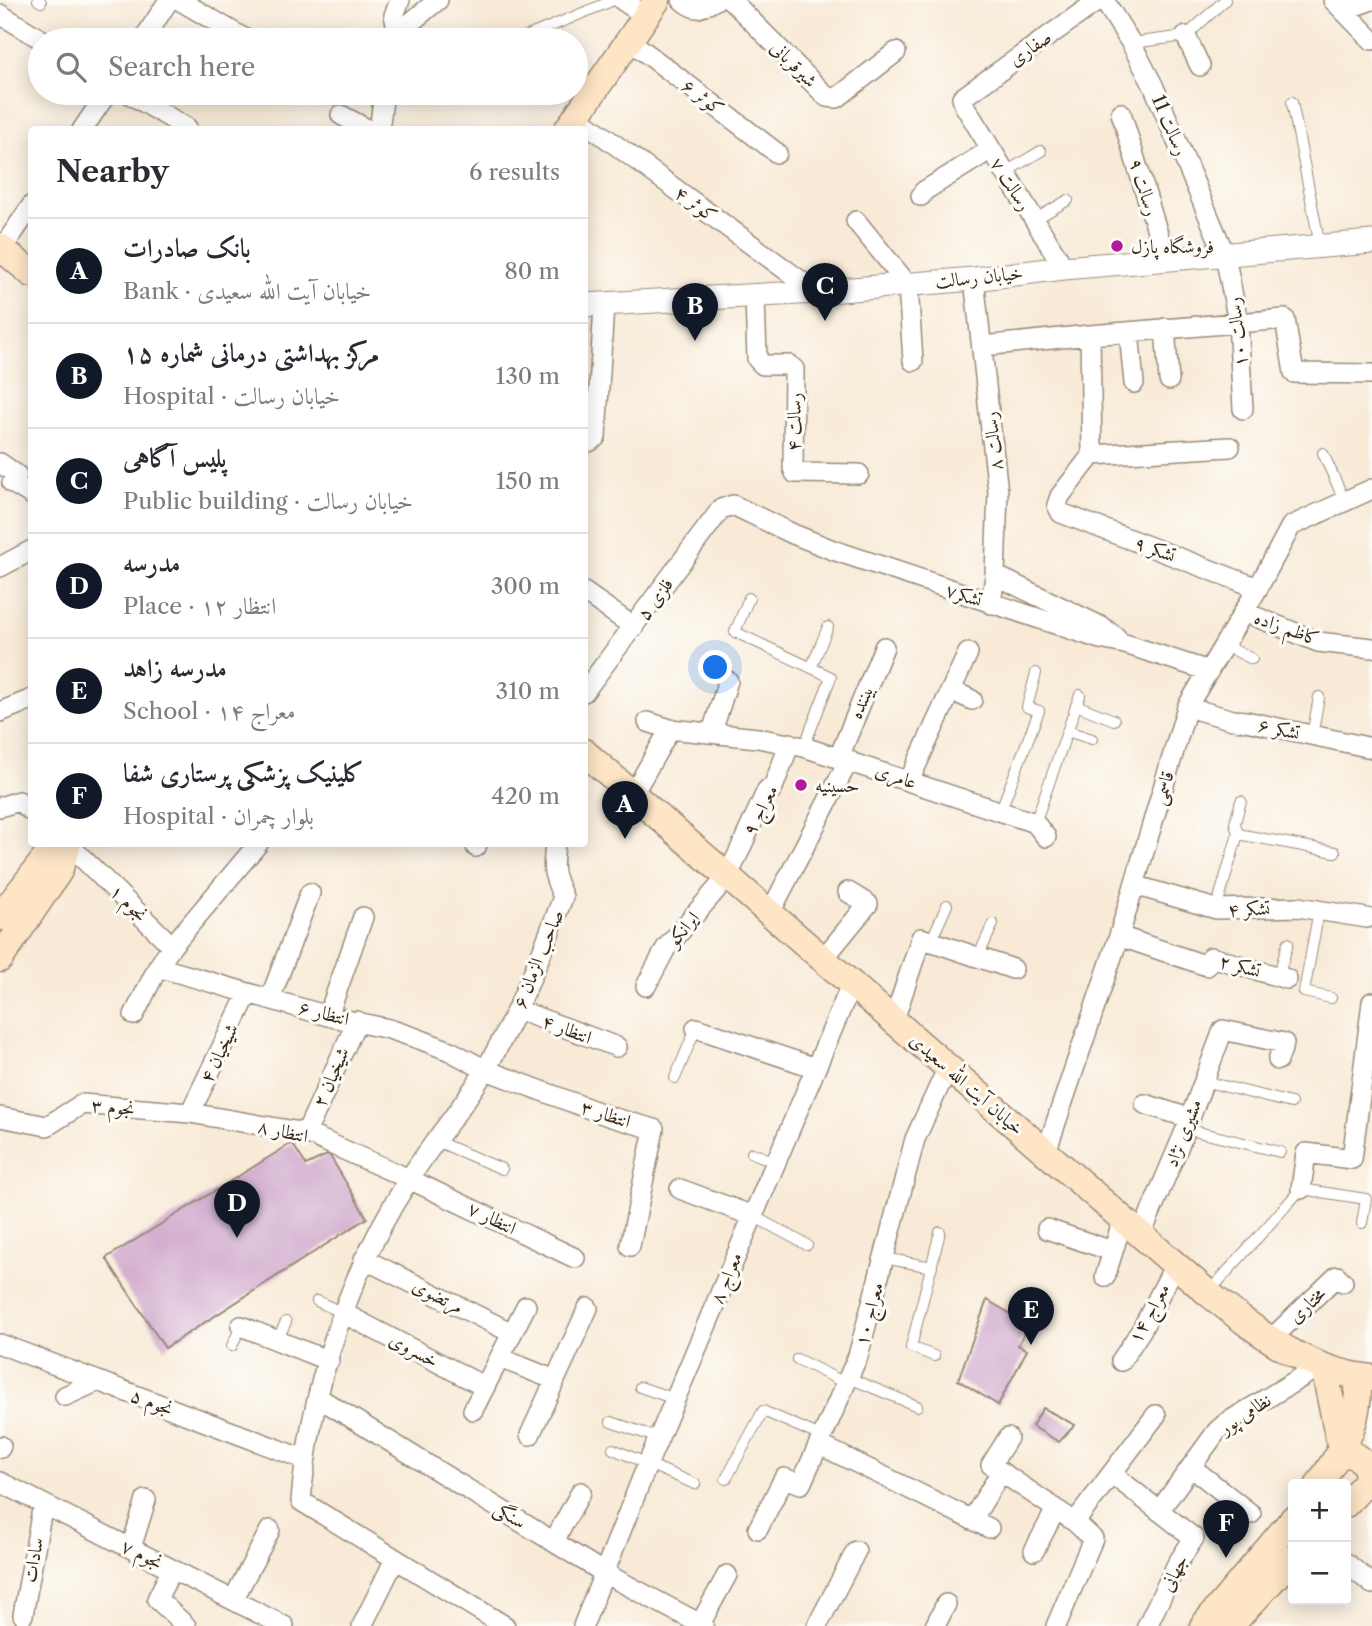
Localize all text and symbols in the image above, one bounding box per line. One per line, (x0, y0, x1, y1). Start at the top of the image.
street label: صفاری (1004, 25, 1056, 71)
search box (28, 28, 588, 105)
street label: شیرقربانی (765, 36, 822, 93)
icon: search (52, 48, 90, 86)
text: Search here (108, 51, 255, 83)
street label: کوثر ۶ (677, 74, 729, 121)
street label: رسالت 11 (1147, 91, 1193, 159)
text: Nearby (56, 153, 169, 190)
street label: رسالت ۷ (986, 153, 1036, 215)
street label: رسالت ۹ (1124, 155, 1164, 219)
text: 6 results (469, 158, 560, 186)
street label: کوثر ۴ (670, 181, 722, 228)
text: بانک صادرات (123, 232, 251, 264)
place label: فروشگاه پازل (1131, 234, 1214, 260)
marker: فروشگاه پازل (1109, 238, 1125, 254)
text: A (70, 257, 88, 285)
text: 80 m (504, 257, 560, 285)
street label: خیابان رسالت (934, 261, 1024, 293)
pin: C (802, 263, 848, 321)
text: Bank · خیابان آیت الله سعیدی (123, 277, 371, 305)
pin: B (672, 283, 718, 341)
street label: رسالت ۱۰ (1222, 296, 1252, 368)
text: مرکز بهداشتی درمانی شماره ۱۵ (123, 337, 379, 369)
text: B (70, 362, 88, 390)
text: 130 m (496, 362, 560, 390)
text: Hospital · خیابان رسالت (123, 382, 340, 410)
street label: رسالت ۴ (782, 392, 806, 452)
street label: رسالت ۸ (978, 410, 1008, 472)
text: پلیس آگاهی (123, 442, 226, 474)
text: C (70, 467, 88, 495)
text: 150 m (496, 467, 560, 495)
text: Public building · خیابان رسالت (123, 487, 413, 515)
street label: تشکر ۹ (1131, 531, 1179, 568)
text: مدرسه (123, 547, 180, 579)
text: D (69, 572, 89, 600)
text: 300 m (491, 572, 560, 600)
street label: فلزی ۵ (632, 573, 679, 625)
street label: تشکر۷ (942, 578, 985, 613)
text: Place · انتظار ۱۲ (123, 592, 276, 620)
street label: کاظم زاده (1249, 606, 1323, 657)
your location (698, 650, 732, 684)
text: مدرسه زاهد (123, 652, 227, 684)
text: E (71, 677, 87, 705)
text: 310 m (496, 677, 560, 705)
street label: بیننده (844, 682, 878, 722)
text: School · معراج ۱۴ (123, 697, 296, 725)
street label: تشکر ۶ (1256, 713, 1302, 746)
text: کلینیک پزشکی پرستاری شفا (123, 757, 364, 789)
street label: عامری (872, 758, 920, 796)
street label: قاسمی (1147, 768, 1181, 808)
place label: حسینیه (815, 774, 859, 797)
marker: حسینیه (793, 777, 809, 793)
pin: A (602, 781, 648, 839)
street label: معراج ۹ (737, 781, 788, 842)
text: F (71, 782, 87, 810)
text: 420 m (491, 782, 560, 810)
text: Hospital · بلوار چمران (123, 802, 314, 830)
street label: نجوم ۱ (102, 880, 153, 930)
street label: تشکر ۴ (1227, 897, 1271, 922)
street label: صاحب الزمان ۶ (508, 906, 569, 1012)
street label: ایرانکو (660, 907, 705, 953)
street label: تشکر ۲ (1216, 949, 1263, 984)
street label: انتظار ۶ (296, 996, 352, 1030)
street label: انتظار ۴ (539, 1009, 595, 1049)
street label: شیخیان ۴ (195, 1020, 243, 1086)
street label: خیابان آیت الله سعیدی (905, 1026, 1031, 1140)
street label: شیخیان ۲ (308, 1044, 354, 1110)
street label: نجوم ۳ (90, 1094, 136, 1125)
street label: انتظار ۳ (578, 1095, 634, 1133)
street label: مشیری نژاد (1160, 1096, 1206, 1170)
street label: انتظار ۸ (256, 1114, 310, 1148)
pin: D (214, 1180, 260, 1238)
street label: انتظار ۷ (464, 1196, 520, 1240)
street label: معراج ۸ (705, 1249, 753, 1310)
street label: مرتضوی (408, 1274, 467, 1320)
street label: معراج ۱۴ (1123, 1279, 1180, 1350)
street label: معراج ۱۰ (850, 1280, 894, 1350)
street label: مختاری (1284, 1282, 1331, 1328)
pin: E (1008, 1287, 1054, 1345)
street label: خسروی (385, 1328, 442, 1373)
street label: نجوم ۵ (126, 1383, 176, 1425)
street label: نظامی پور (1213, 1388, 1276, 1442)
map controls (1288, 1479, 1351, 1605)
button: + (1288, 1479, 1351, 1542)
street label: سنگی (489, 1496, 530, 1535)
pin: F (1203, 1500, 1249, 1558)
street label: نجوم ۷ (115, 1534, 167, 1579)
street label: سادات (18, 1536, 48, 1584)
button: − (1288, 1542, 1351, 1605)
street label: جهانی (1155, 1551, 1193, 1595)

